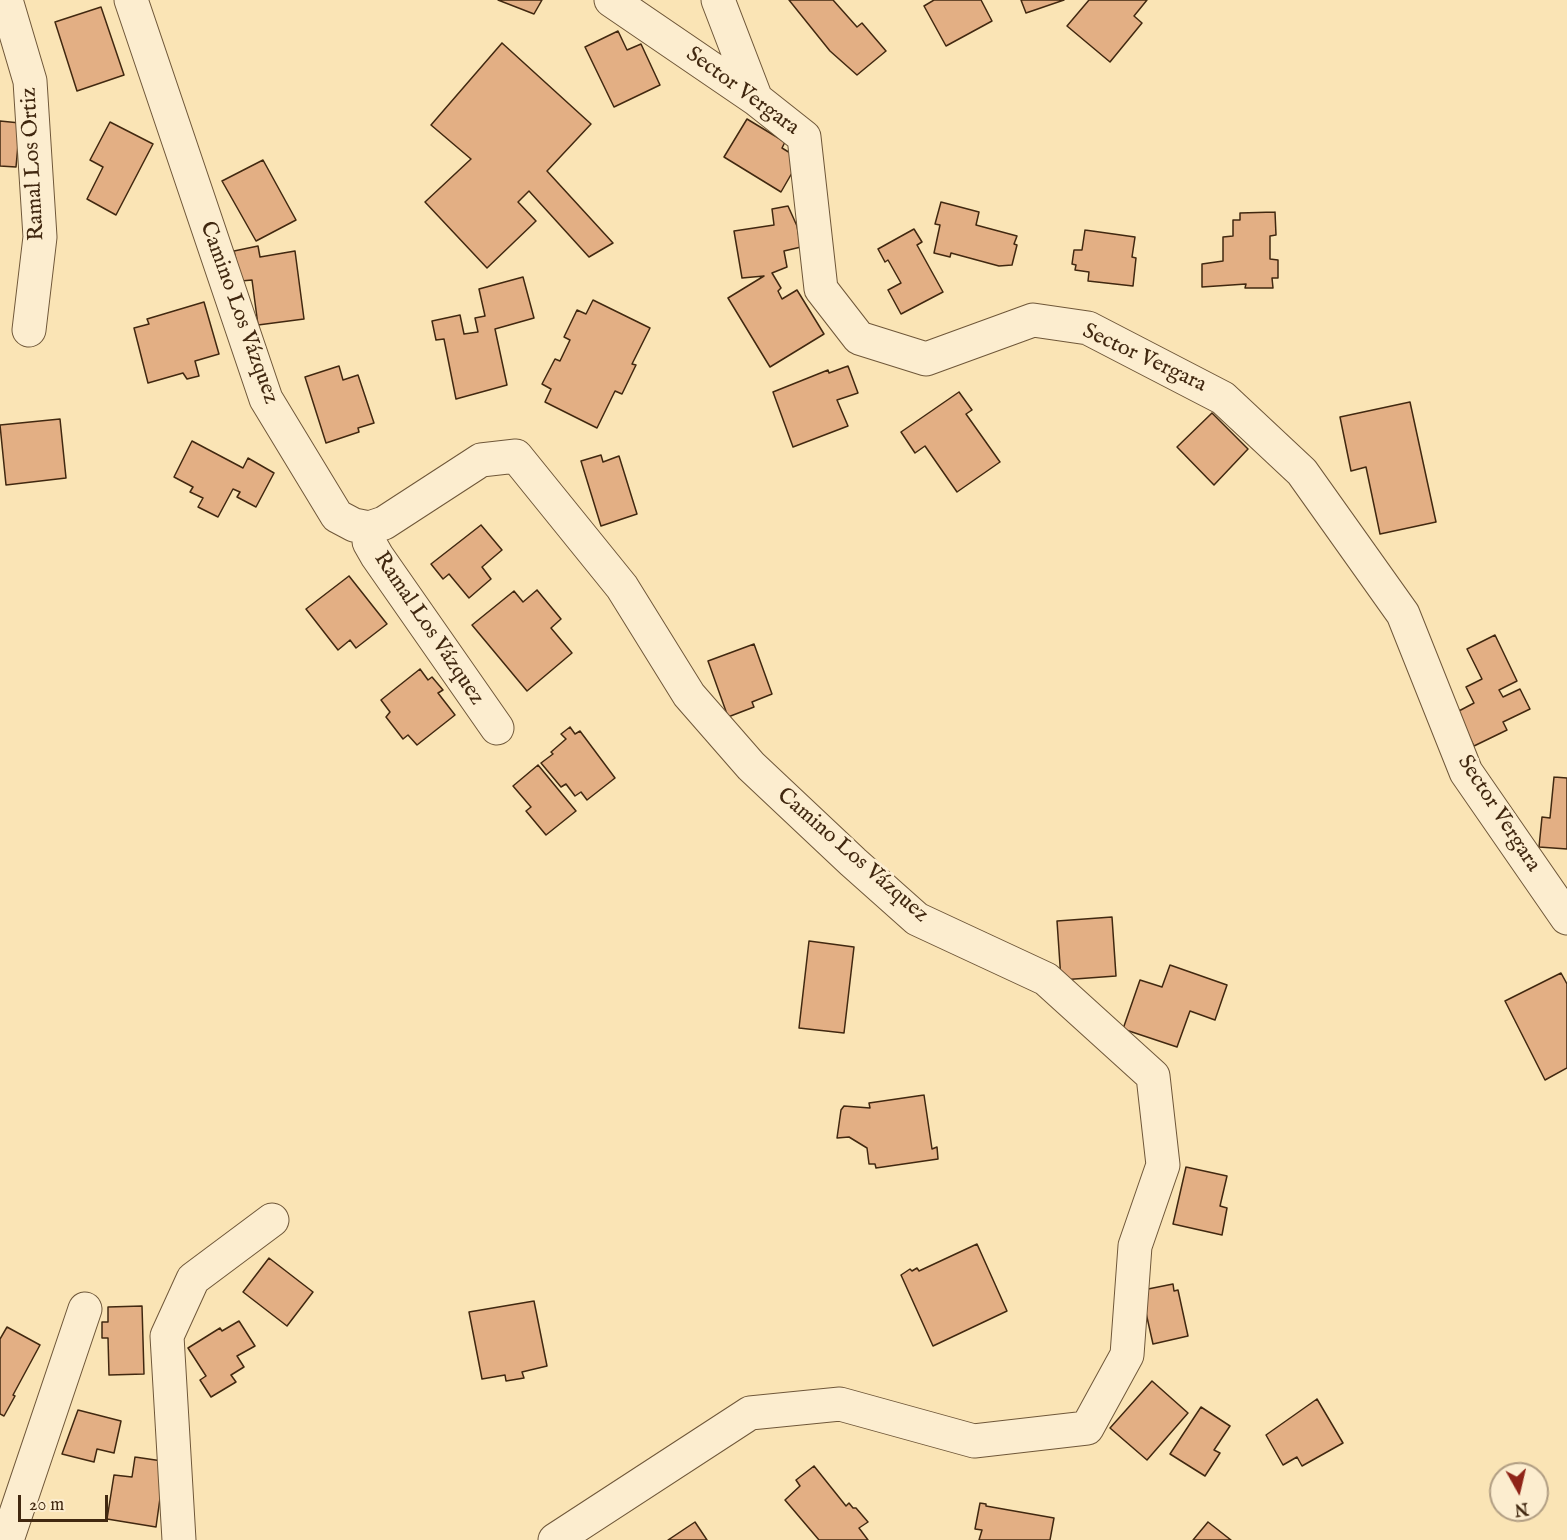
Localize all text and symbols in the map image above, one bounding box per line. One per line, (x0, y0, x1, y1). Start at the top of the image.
street label: Sector Vergara (680, 42, 804, 142)
street label: Ramal Los Ortiz (17, 87, 51, 241)
street label: Camino Los Vázquez (193, 218, 283, 408)
street label: Sector Vergara (1078, 319, 1210, 399)
street label: Ramal Los Vázquez (367, 547, 489, 711)
street label: Sector Vergara (1451, 751, 1545, 877)
street label: Camino Los Vázquez (771, 783, 933, 929)
north arrow (1489, 1462, 1549, 1522)
scale bar (21, 1483, 111, 1521)
text: 20 m (29, 1494, 64, 1517)
text: N (1513, 1497, 1529, 1519)

